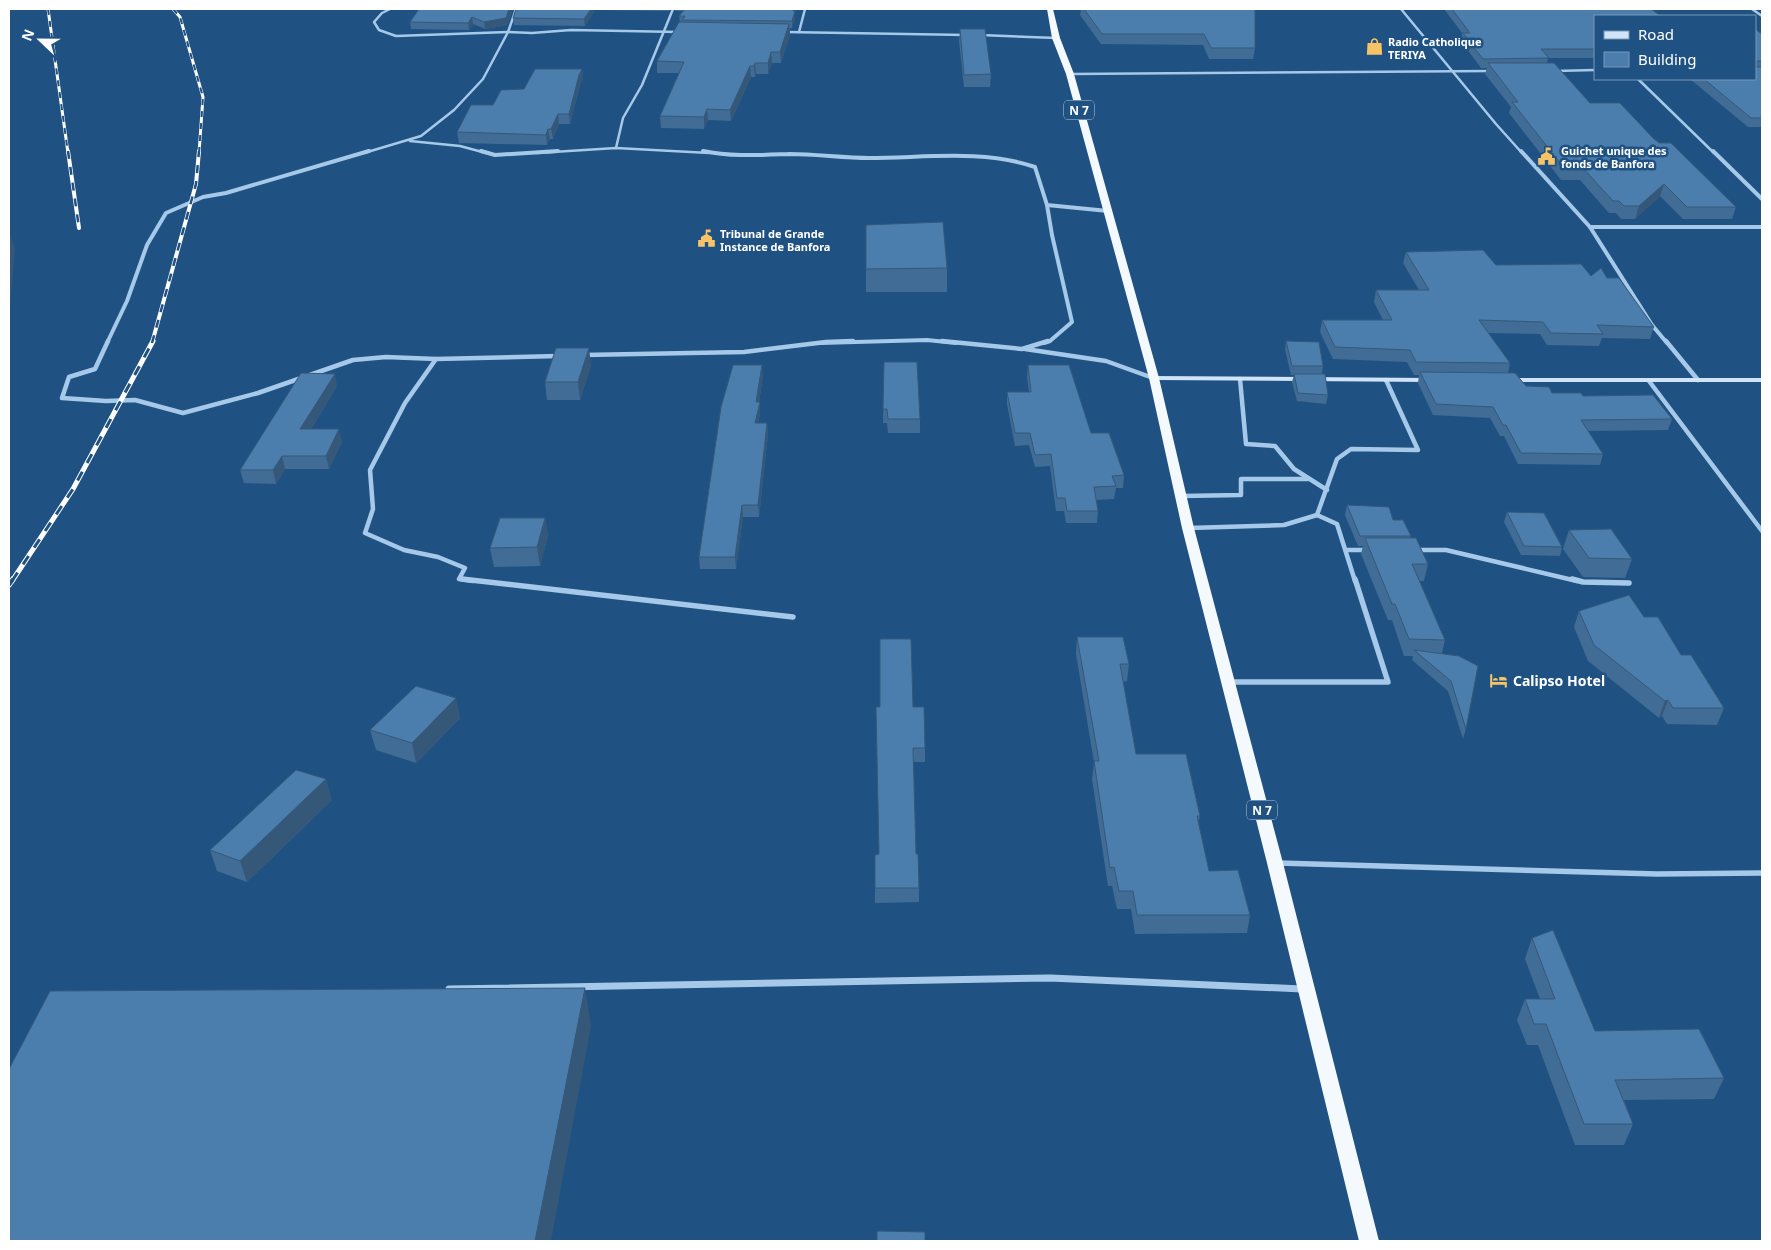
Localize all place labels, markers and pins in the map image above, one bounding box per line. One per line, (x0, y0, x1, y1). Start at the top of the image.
place label: Radio Catholique TERIYA (1388, 34, 1482, 62)
shop icon: Radio Catholique TERIYA (1364, 37, 1384, 57)
place label: Guichet unique des fonds de Banfora (1561, 143, 1667, 171)
public building icon: Guichet unique des fonds de Banfora (1537, 146, 1557, 166)
place label: Tribunal de Grande Instance de Banfora (720, 226, 830, 254)
public building icon: Tribunal de Grande Instance de Banfora (696, 229, 716, 249)
hotel icon: Calipso Hotel (1489, 670, 1509, 690)
place label: Calipso Hotel (1513, 671, 1605, 690)

